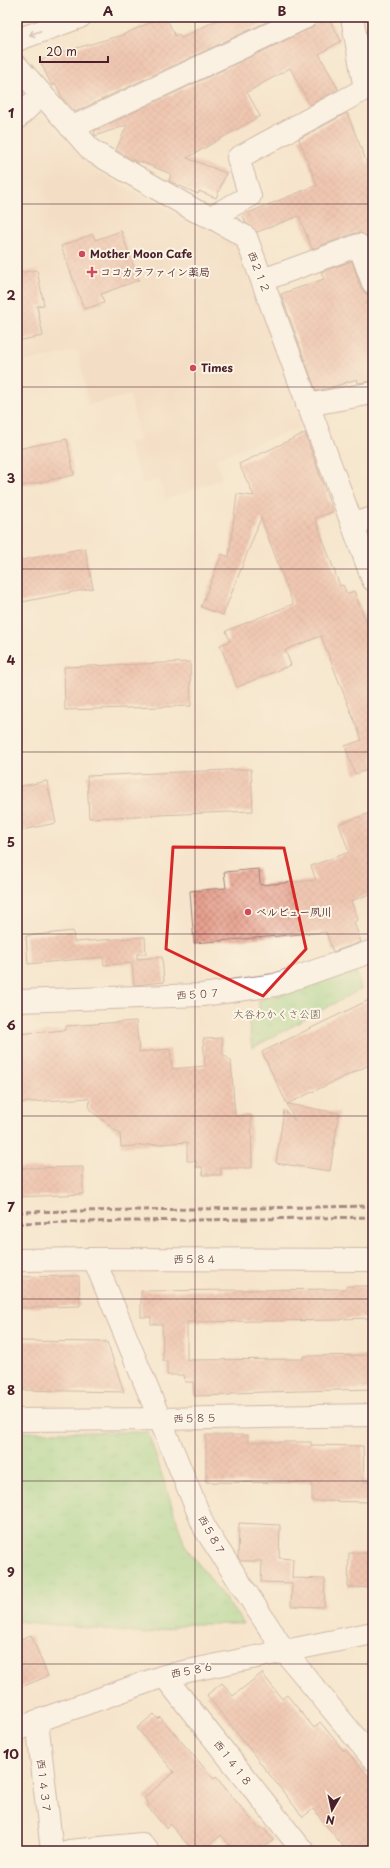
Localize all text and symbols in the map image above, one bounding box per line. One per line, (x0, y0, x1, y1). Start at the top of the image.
text: A (103, 1, 113, 20)
text: B (278, 1, 287, 20)
one-way arrow (30, 29, 42, 37)
scale bar (40, 38, 108, 64)
text: 20 m (46, 42, 77, 60)
text: 1 (8, 103, 14, 122)
place label: Mother Moon Cafe (90, 245, 192, 262)
street label: 西２１２ (244, 248, 275, 295)
marker: Mother Moon Cafe (77, 249, 87, 259)
place label: ココカラファイン薬局 (100, 263, 210, 280)
marker: ココカラファイン薬局 (87, 267, 97, 277)
text: 2 (6, 285, 16, 304)
place label: Times (201, 359, 233, 376)
marker: Times (188, 363, 198, 373)
text: 3 (7, 468, 16, 487)
text: 4 (7, 650, 16, 669)
text: 5 (7, 832, 15, 851)
place label: ベルビュー夙川 (256, 903, 332, 920)
marker: ベルビュー夙川 (243, 907, 253, 917)
street label: 西５０７ (175, 983, 221, 1004)
park label: 大谷わかくさ公園 (233, 1005, 321, 1022)
text: 6 (6, 1015, 16, 1034)
text: 7 (7, 1197, 15, 1216)
street label: 西５８４ (173, 1250, 217, 1267)
text: 8 (7, 1380, 15, 1399)
street label: 西５８５ (173, 1409, 217, 1426)
street label: 西５８７ (194, 1511, 231, 1558)
text: 9 (7, 1562, 15, 1581)
street label: 西５８６ (169, 1657, 215, 1682)
street label: 西１４１８ (210, 1736, 257, 1790)
text: 10 (3, 1744, 19, 1763)
street label: 西１４３７ (33, 1758, 56, 1814)
north arrow (312, 1790, 352, 1830)
text: N (324, 1811, 336, 1829)

